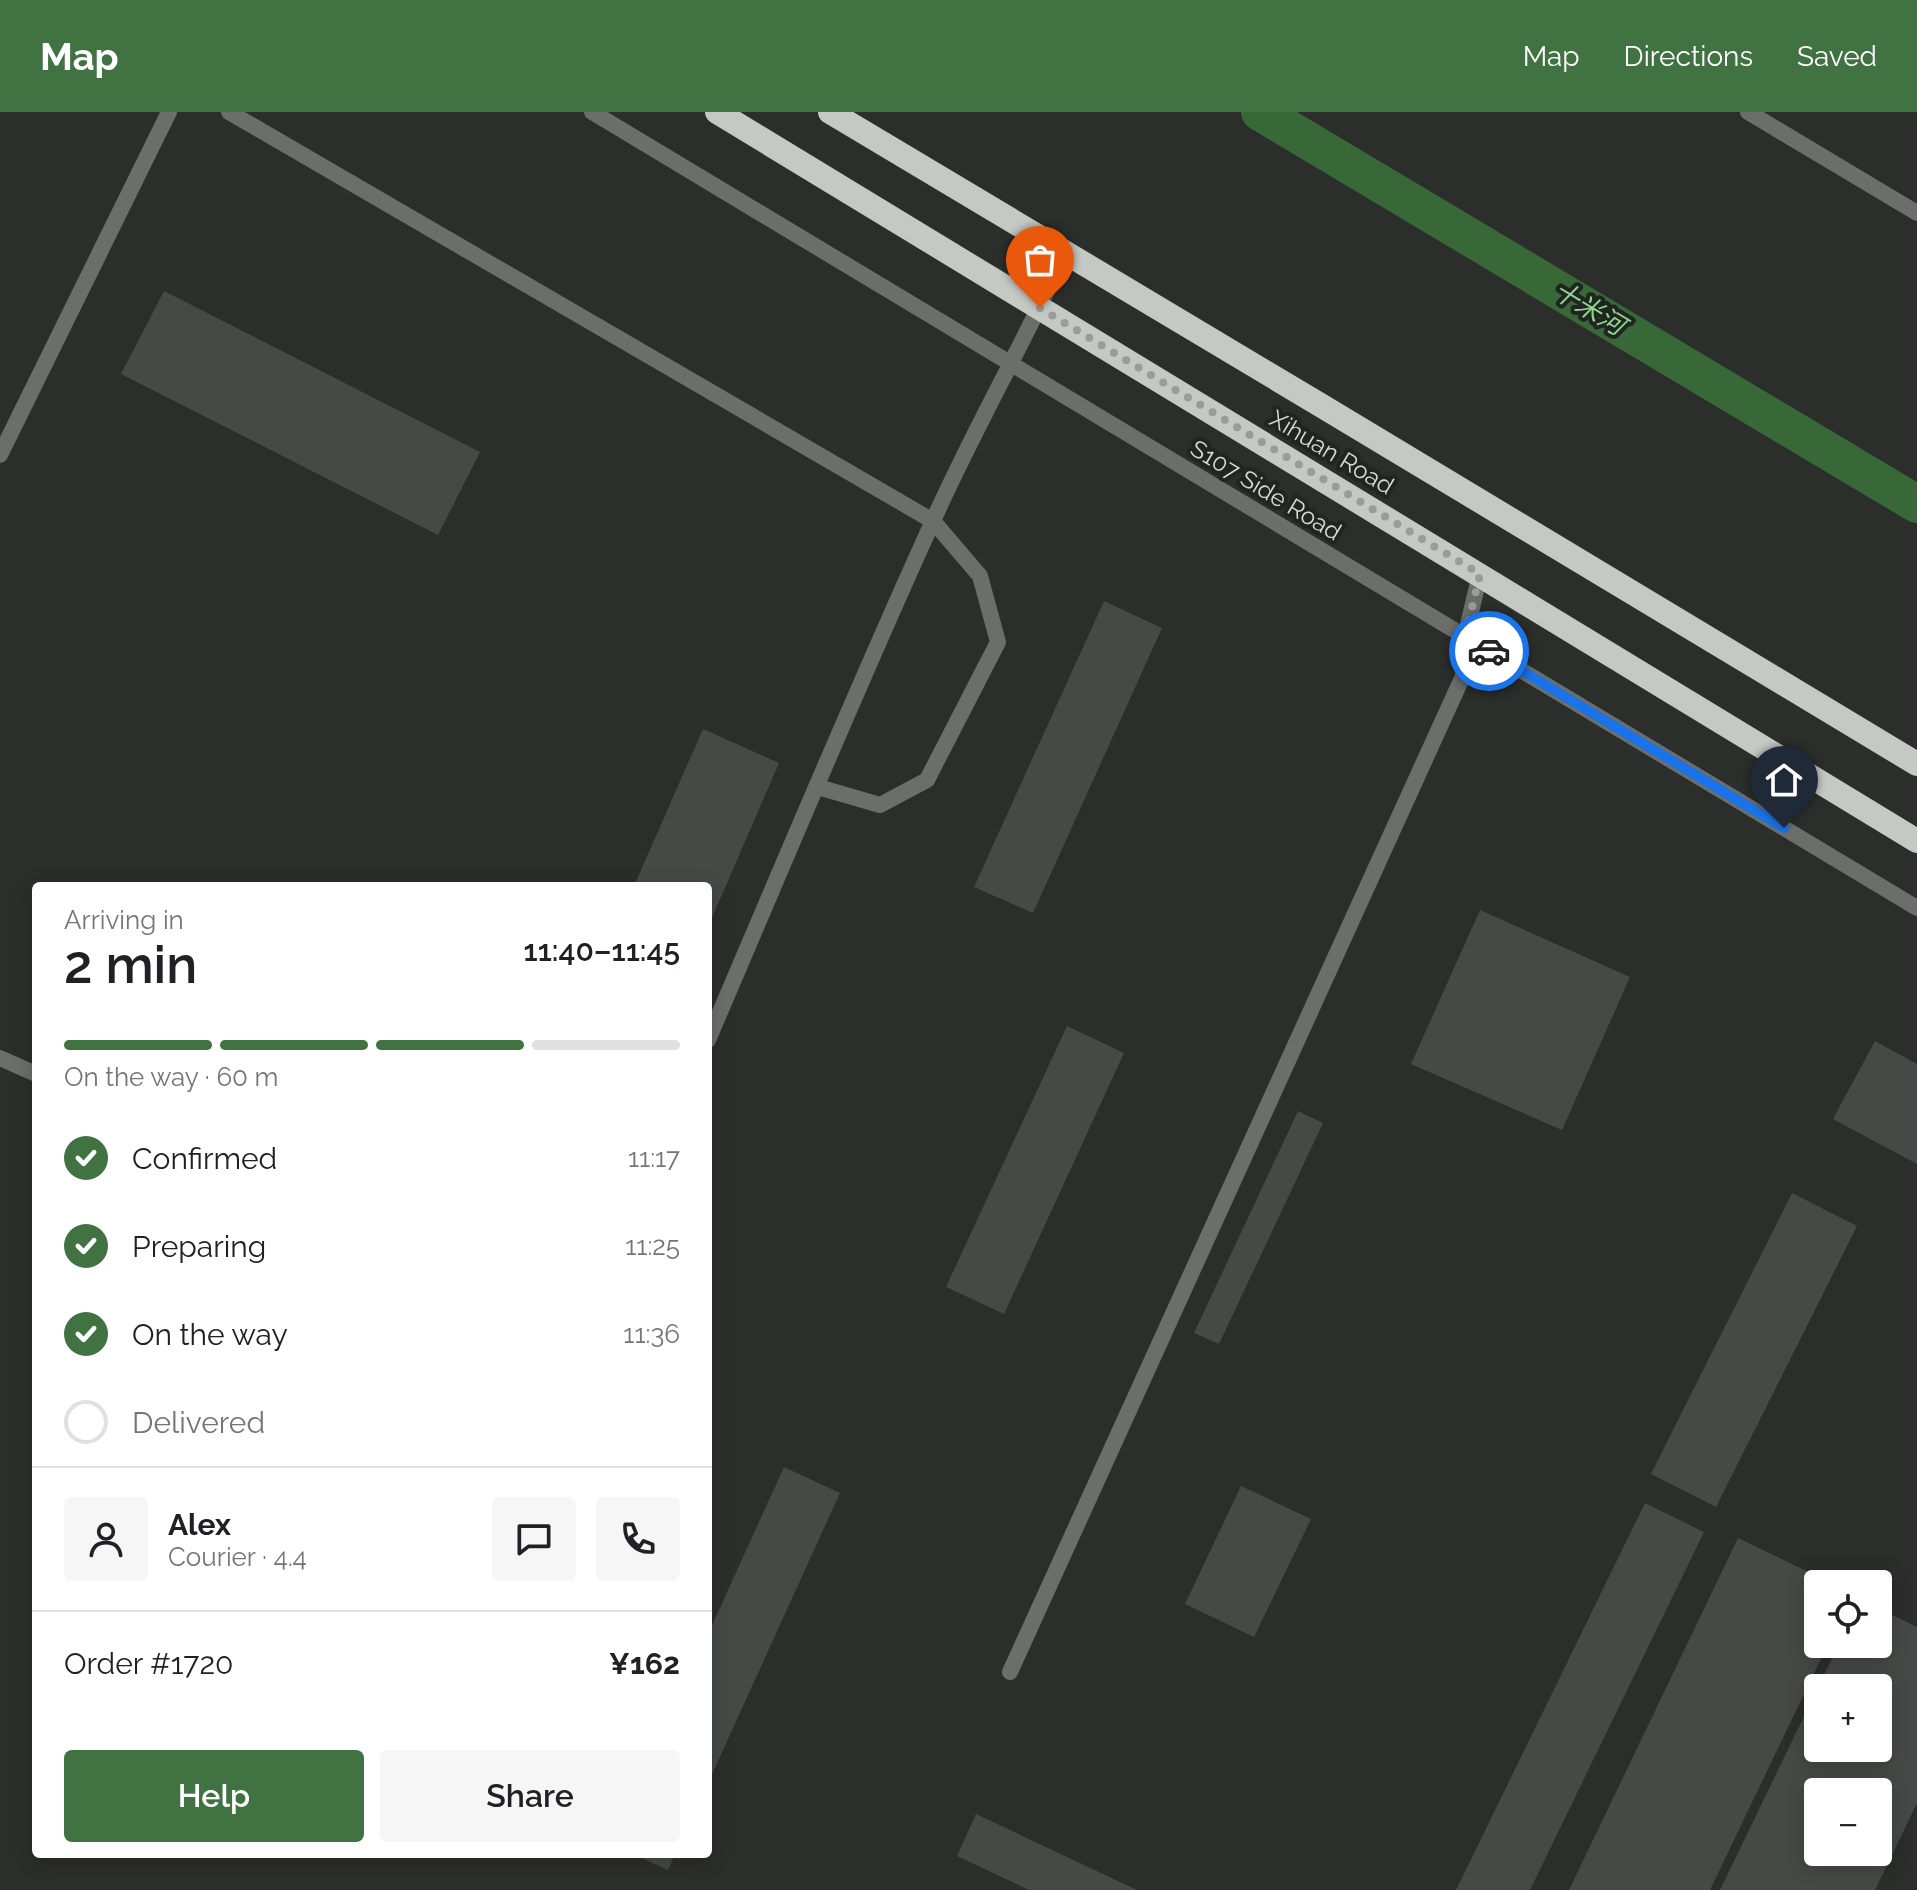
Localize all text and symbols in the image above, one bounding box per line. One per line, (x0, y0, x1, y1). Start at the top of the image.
text: Map (40, 34, 119, 79)
text: Map (1523, 40, 1580, 73)
text: Directions (1624, 40, 1753, 73)
text: Saved (1797, 40, 1877, 73)
pin (1006, 226, 1074, 308)
icon: bag (1018, 238, 1062, 282)
water label: 十米河 (1548, 275, 1634, 344)
street label: Xihuan Road (1265, 404, 1399, 500)
street label: S107 Side Road (1185, 434, 1347, 546)
courier (1449, 611, 1529, 691)
icon: car (1467, 629, 1511, 673)
pin (1750, 746, 1818, 828)
icon: home (1762, 758, 1806, 802)
text: Arriving in (64, 905, 184, 935)
text: 11:40–11:45 (524, 933, 680, 968)
text: 2 min (64, 934, 197, 995)
text: On the way · 60 m (64, 1062, 279, 1092)
icon: check (64, 1136, 108, 1180)
text: Confirmed (132, 1141, 277, 1176)
text: 11:17 (628, 1143, 680, 1173)
icon: check (64, 1224, 108, 1268)
text: Preparing (132, 1229, 266, 1264)
text: 11:25 (625, 1231, 680, 1261)
icon: check (64, 1312, 108, 1356)
text: On the way (132, 1317, 288, 1352)
text: 11:36 (623, 1319, 680, 1349)
text: Delivered (132, 1405, 265, 1440)
button: person (64, 1497, 148, 1581)
button: chat (492, 1497, 576, 1581)
button: phone (596, 1497, 680, 1581)
text: Alex (168, 1507, 231, 1542)
text: Courier · 4.4 (168, 1542, 307, 1572)
map controls (1804, 1570, 1892, 1866)
button: locate (1804, 1570, 1892, 1658)
text: Order #1720 (64, 1646, 233, 1681)
text: ¥162 (609, 1646, 680, 1681)
button: + (1804, 1674, 1892, 1762)
button: Help (64, 1750, 364, 1842)
button: Share (380, 1750, 680, 1842)
button: − (1804, 1778, 1892, 1866)

